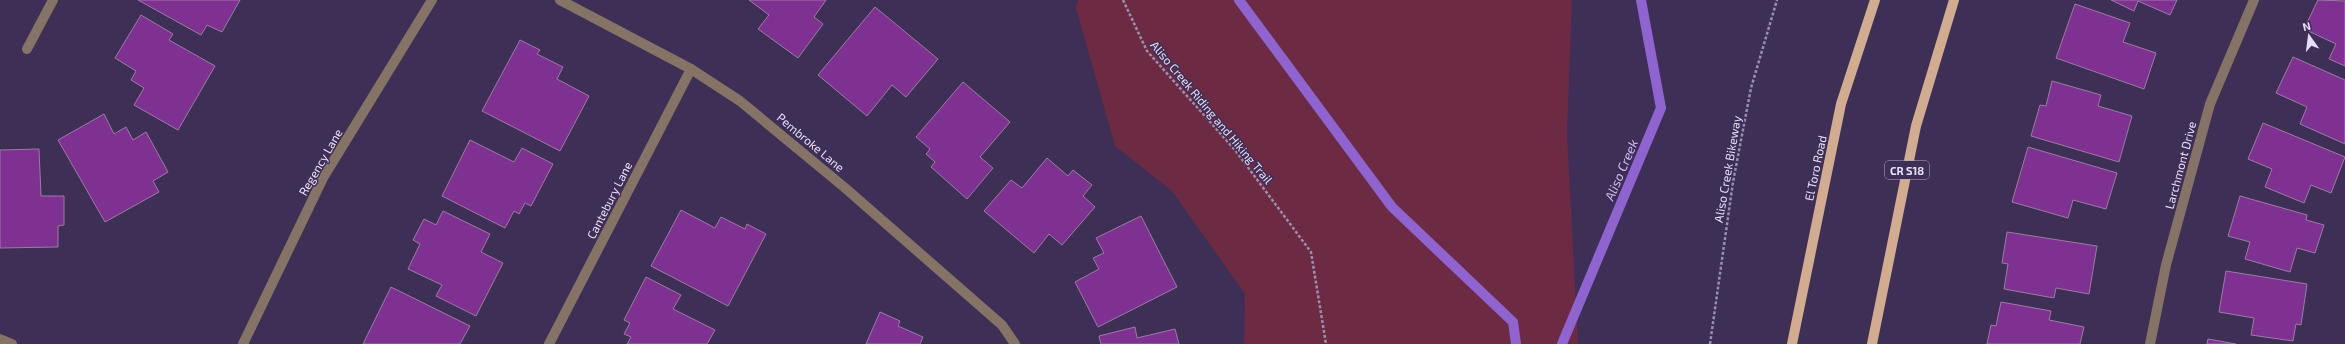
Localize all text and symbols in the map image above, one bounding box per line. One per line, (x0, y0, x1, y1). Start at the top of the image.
north arrow (2289, 16, 2329, 56)
text: N (2301, 19, 2312, 33)
street label: Aliso Creek Riding and Hiking Trail (1148, 38, 1276, 187)
street label: Pembroke Lane (775, 110, 847, 174)
street label: Aliso Creek Bikeway (1711, 114, 1743, 224)
street label: Larchmont Drive (2162, 120, 2198, 210)
street label: Regency Lane (295, 126, 345, 198)
street label: El Toro Road (1801, 134, 1829, 202)
water label: Aliso Creek (1601, 137, 1641, 204)
street label: Cantebury Lane (584, 159, 634, 241)
road number: CR S18 (1885, 161, 1929, 179)

